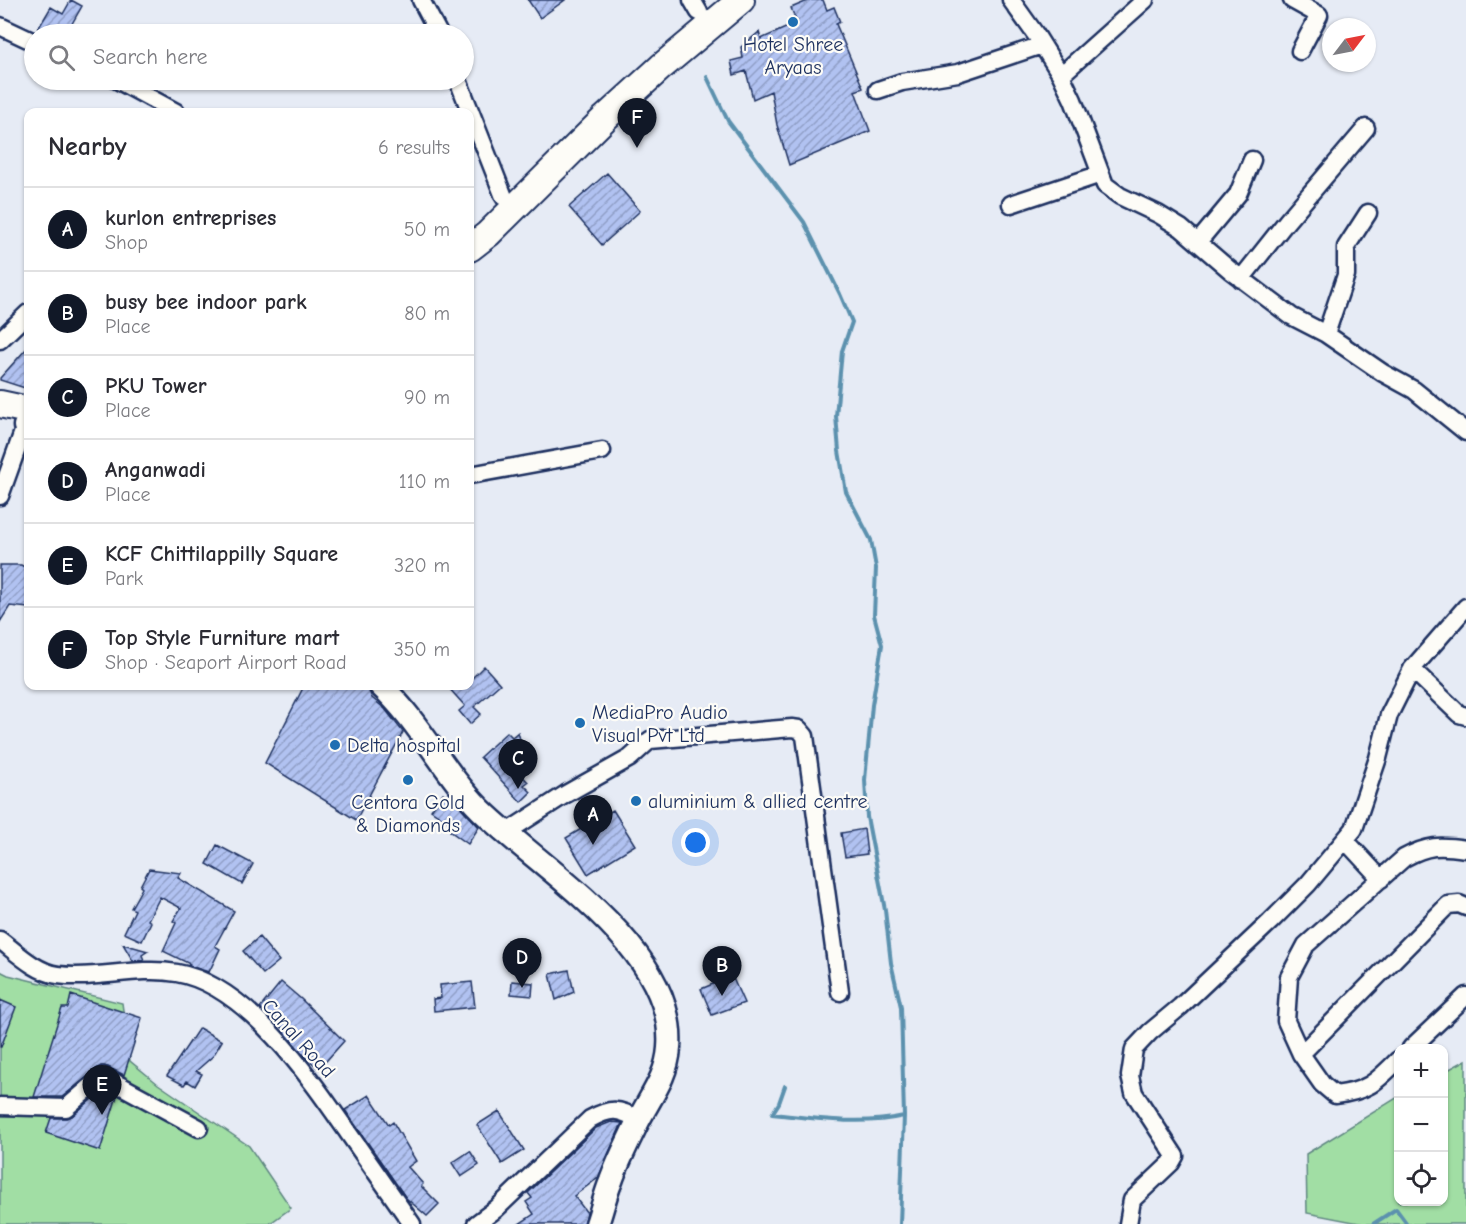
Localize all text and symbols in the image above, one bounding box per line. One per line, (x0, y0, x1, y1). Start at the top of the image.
marker: Hotel Shree Aryaas (786, 15, 800, 29)
north arrow (1322, 18, 1376, 72)
search box (24, 24, 474, 90)
place label: Hotel Shree Aryaas (743, 33, 843, 79)
icon: search (45, 41, 78, 74)
text: Search here (93, 44, 208, 70)
pin: F (618, 98, 656, 148)
text: Nearby (48, 132, 127, 162)
text: 6 results (378, 136, 450, 159)
text: kurlon entreprises (105, 205, 276, 231)
text: A (62, 218, 73, 241)
text: 50 m (404, 218, 450, 241)
text: Shop (105, 231, 148, 254)
text: busy bee indoor park (105, 289, 307, 315)
text: B (61, 302, 74, 325)
text: 80 m (404, 302, 450, 325)
text: Place (105, 315, 151, 338)
text: PKU Tower (105, 373, 207, 399)
text: C (61, 386, 74, 409)
text: 90 m (404, 386, 450, 409)
text: Place (105, 399, 151, 422)
text: Anganwadi (105, 457, 206, 483)
text: D (61, 470, 74, 493)
text: 110 m (399, 470, 450, 493)
text: Place (105, 483, 151, 506)
text: KCF Chittilappilly Square (105, 541, 338, 567)
text: E (62, 554, 73, 577)
text: 320 m (394, 554, 450, 577)
text: Park (105, 567, 143, 590)
text: Top Style Furniture mart (105, 625, 339, 651)
text: F (62, 638, 73, 661)
text: 350 m (394, 638, 450, 661)
text: Shop · Seaport Airport Road (105, 651, 347, 674)
place label: MediaPro Audio Visual Pvt Ltd (592, 701, 728, 747)
marker: MediaPro Audio Visual Pvt Ltd (573, 716, 587, 730)
place label: Delta hospital (347, 734, 461, 757)
marker: Delta hospital (328, 738, 342, 752)
pin: C (498, 740, 538, 789)
marker: Centora Gold & Diamonds (401, 773, 415, 787)
place label: aluminium & allied centre (648, 790, 868, 813)
place label: Centora Gold & Diamonds (351, 791, 465, 837)
marker: aluminium & allied centre (629, 794, 643, 808)
pin: A (574, 796, 612, 845)
your location (681, 828, 710, 857)
pin: D (502, 938, 542, 988)
pin: B (702, 946, 742, 996)
street label: Canal Road (257, 994, 340, 1083)
map controls (1394, 1044, 1448, 1206)
button: + (1394, 1044, 1448, 1098)
pin: E (82, 1066, 122, 1115)
button: − (1394, 1098, 1448, 1152)
button: locate (1394, 1152, 1448, 1206)

